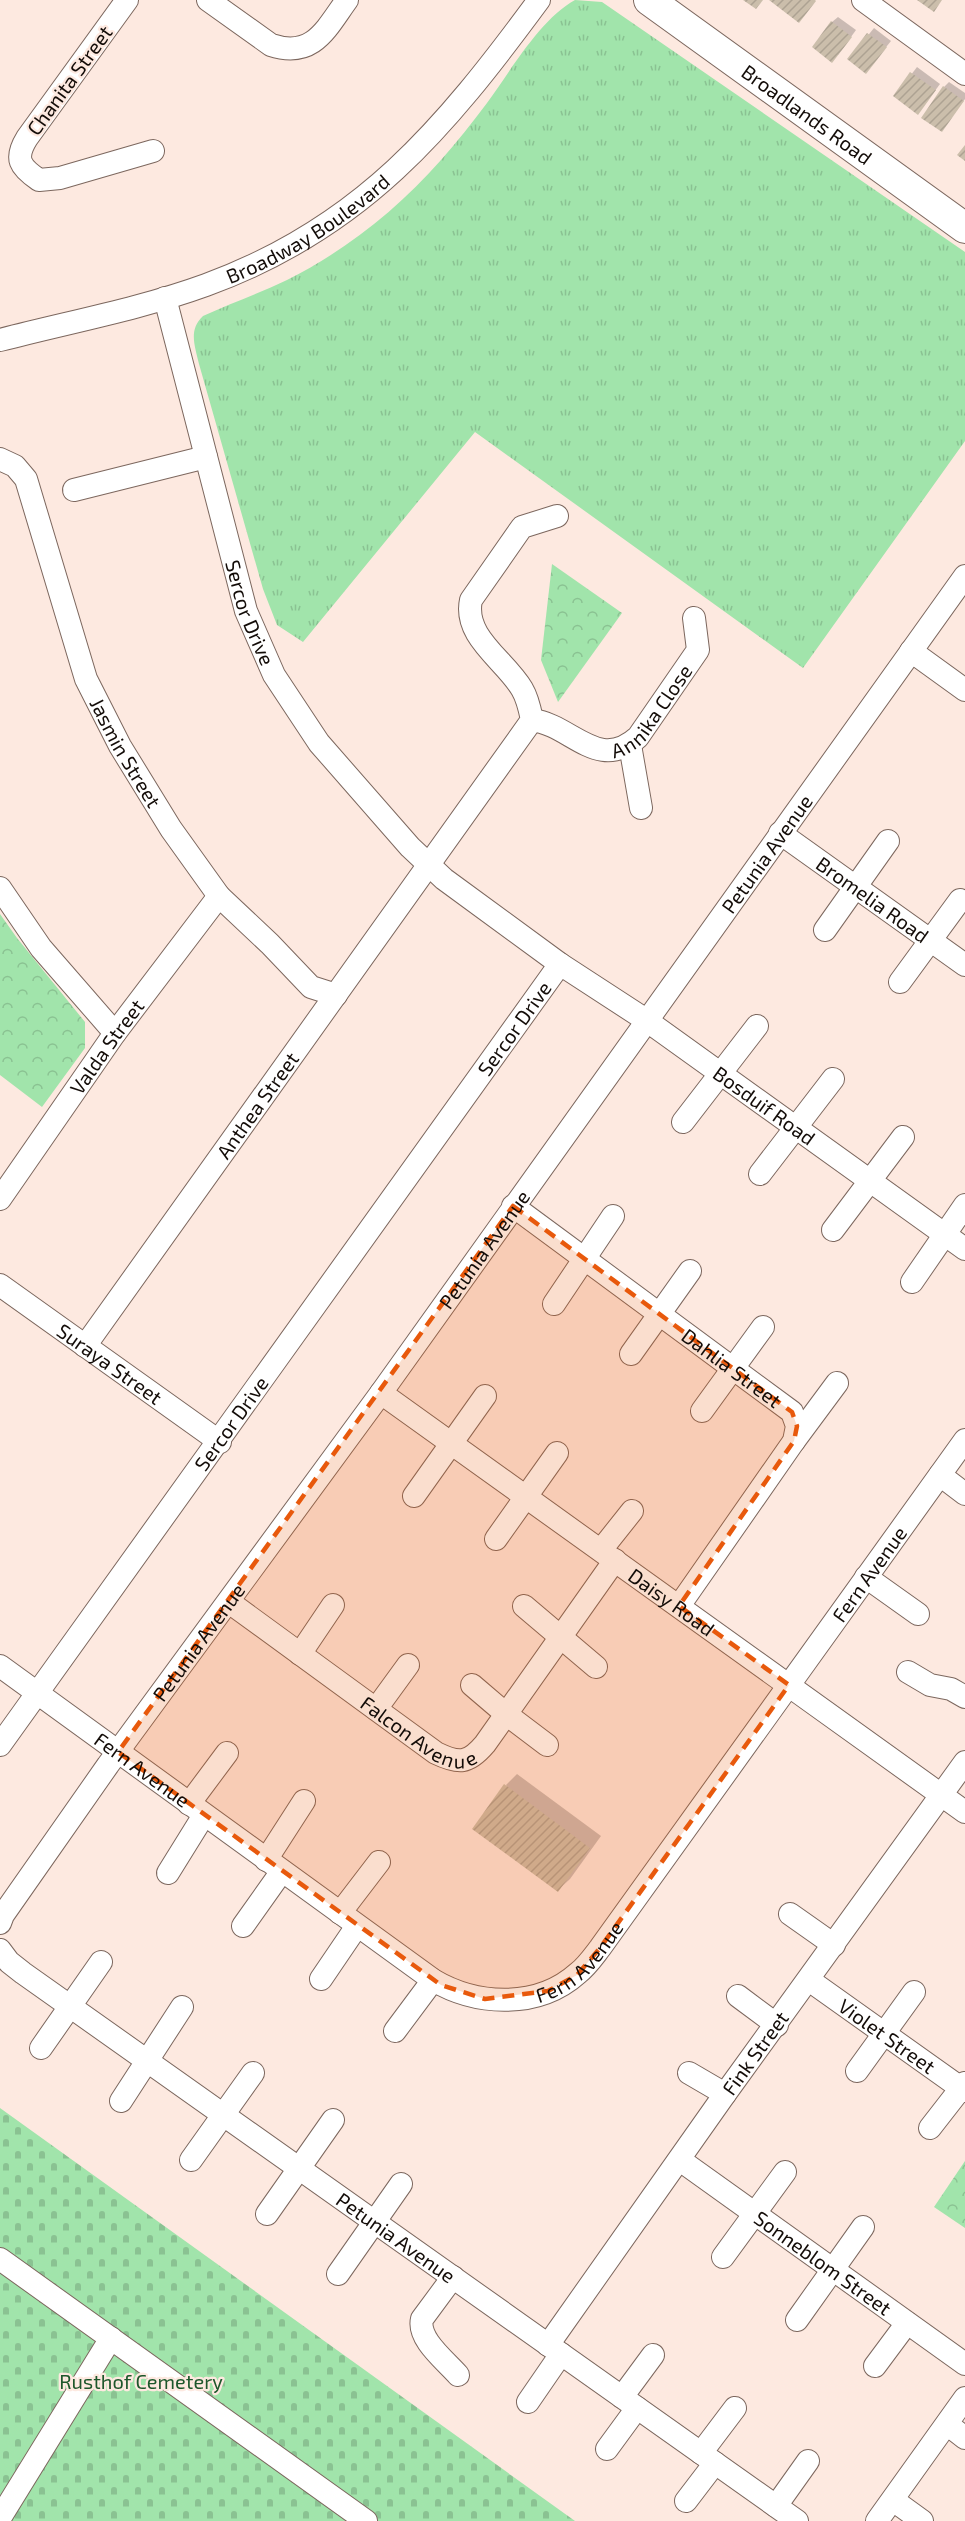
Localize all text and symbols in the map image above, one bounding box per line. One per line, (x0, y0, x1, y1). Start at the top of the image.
street label: Chanita Street (21, 20, 117, 139)
street label: Broadlands Road (737, 59, 877, 169)
street label: Broadway Boulevard (222, 169, 394, 288)
street label: Sercor Drive (221, 557, 280, 669)
street label: Annika Close (608, 659, 697, 762)
street label: Jasmin Street (85, 694, 167, 812)
street label: Petunia Avenue (716, 790, 817, 918)
street label: Bromelia Road (812, 851, 934, 947)
street label: Sercor Drive (472, 976, 556, 1080)
street label: Valda Street (64, 994, 149, 1099)
street label: Anthea Street (211, 1047, 303, 1163)
street label: Bosduif Road (709, 1061, 820, 1150)
street label: Petunia Avenue (433, 1185, 534, 1313)
street label: Suraya Street (53, 1318, 167, 1409)
street label: Dahlia Street (677, 1323, 787, 1412)
street label: Sercor Drive (189, 1371, 273, 1475)
street label: Fern Avenue (826, 1521, 911, 1626)
street label: Daisy Road (624, 1563, 720, 1641)
street label: Petunia Avenue (147, 1579, 249, 1706)
street label: Falcon Avenue (356, 1690, 481, 1772)
street label: Fern Avenue (90, 1727, 195, 1812)
street label: Fern Avenue (533, 1916, 628, 2007)
street label: Violet Street (834, 1993, 940, 2078)
street label: Fink Street (717, 2006, 793, 2099)
street label: Petunia Avenue (332, 2187, 460, 2287)
street label: Sonneblom Street (750, 2205, 897, 2320)
park label: Rusthof Cemetery (59, 2369, 223, 2393)

